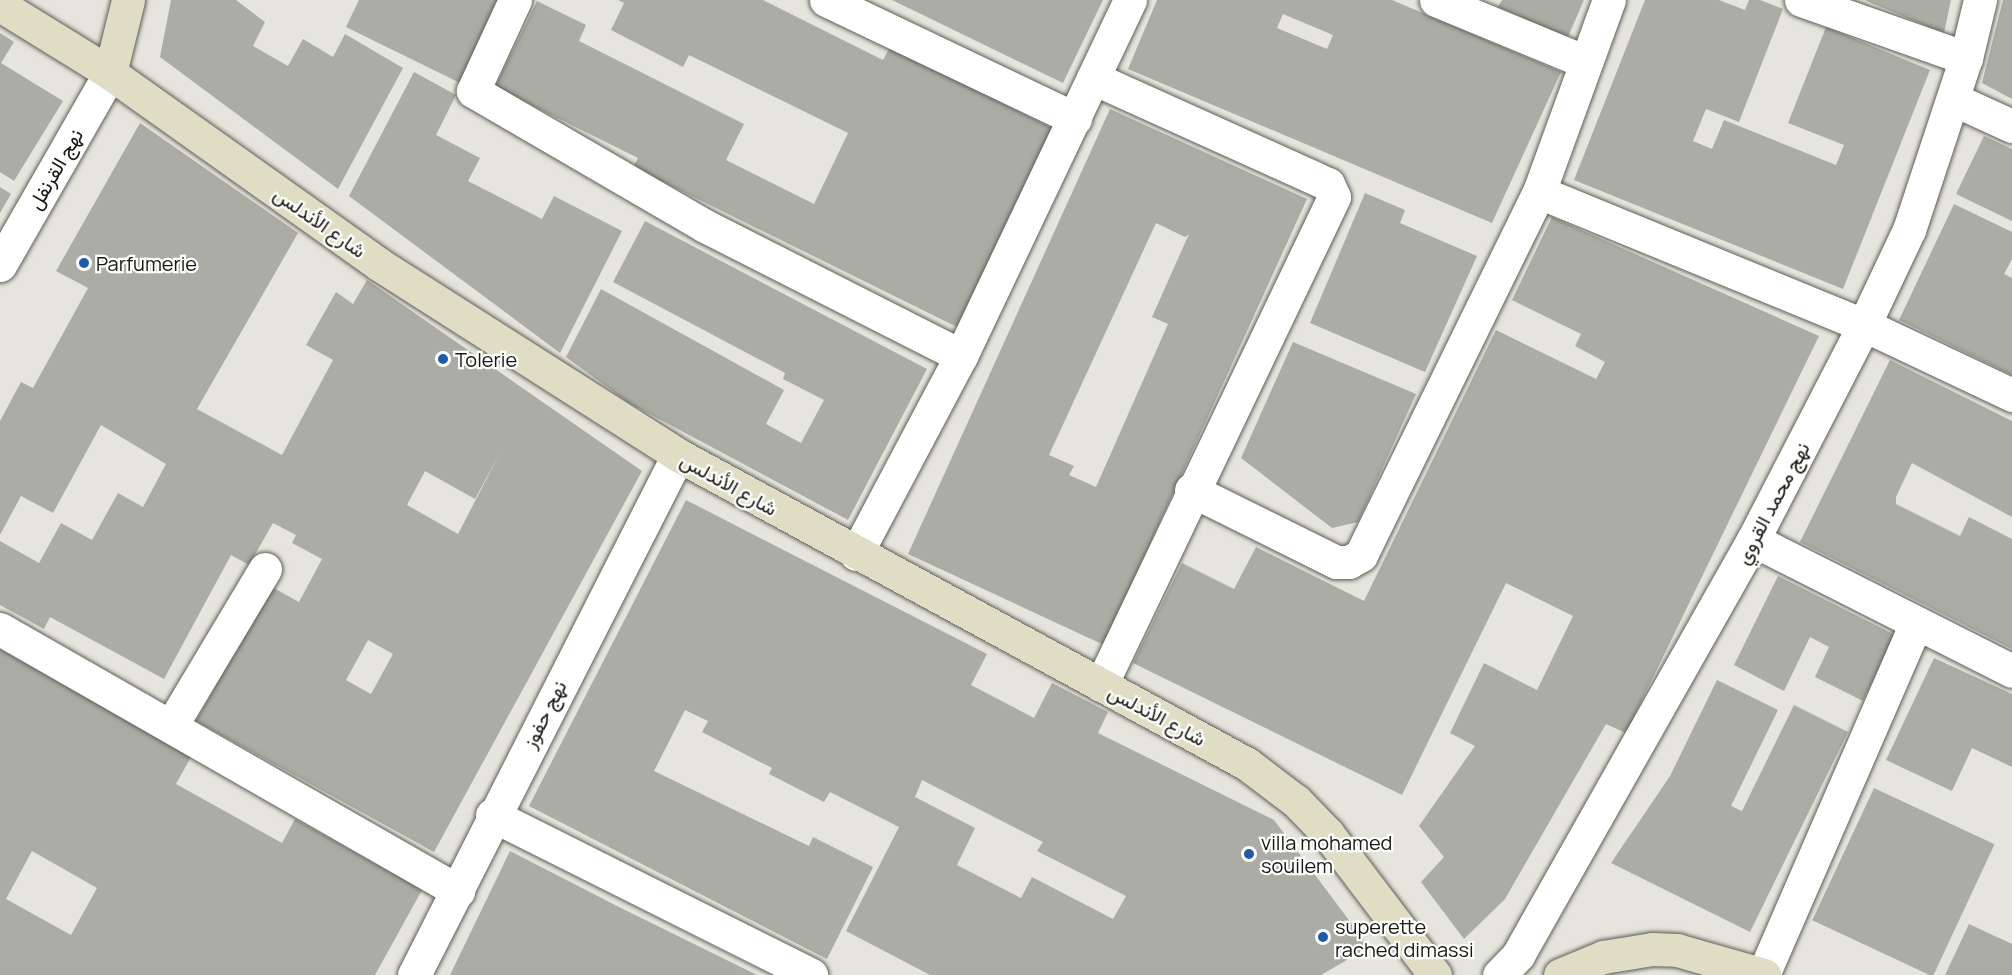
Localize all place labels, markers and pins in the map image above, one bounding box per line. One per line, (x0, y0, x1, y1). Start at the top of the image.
place label: Parfumerie (96, 251, 197, 275)
marker: Parfumerie (77, 256, 91, 270)
place label: Tolerie (455, 347, 517, 371)
marker: Tolerie (436, 352, 450, 366)
place label: villa mohamed souilem (1261, 831, 1392, 878)
marker: villa mohamed souilem (1242, 847, 1256, 861)
place label: superette rached dimassi (1335, 914, 1474, 961)
marker: superette rached dimassi (1316, 930, 1330, 944)

